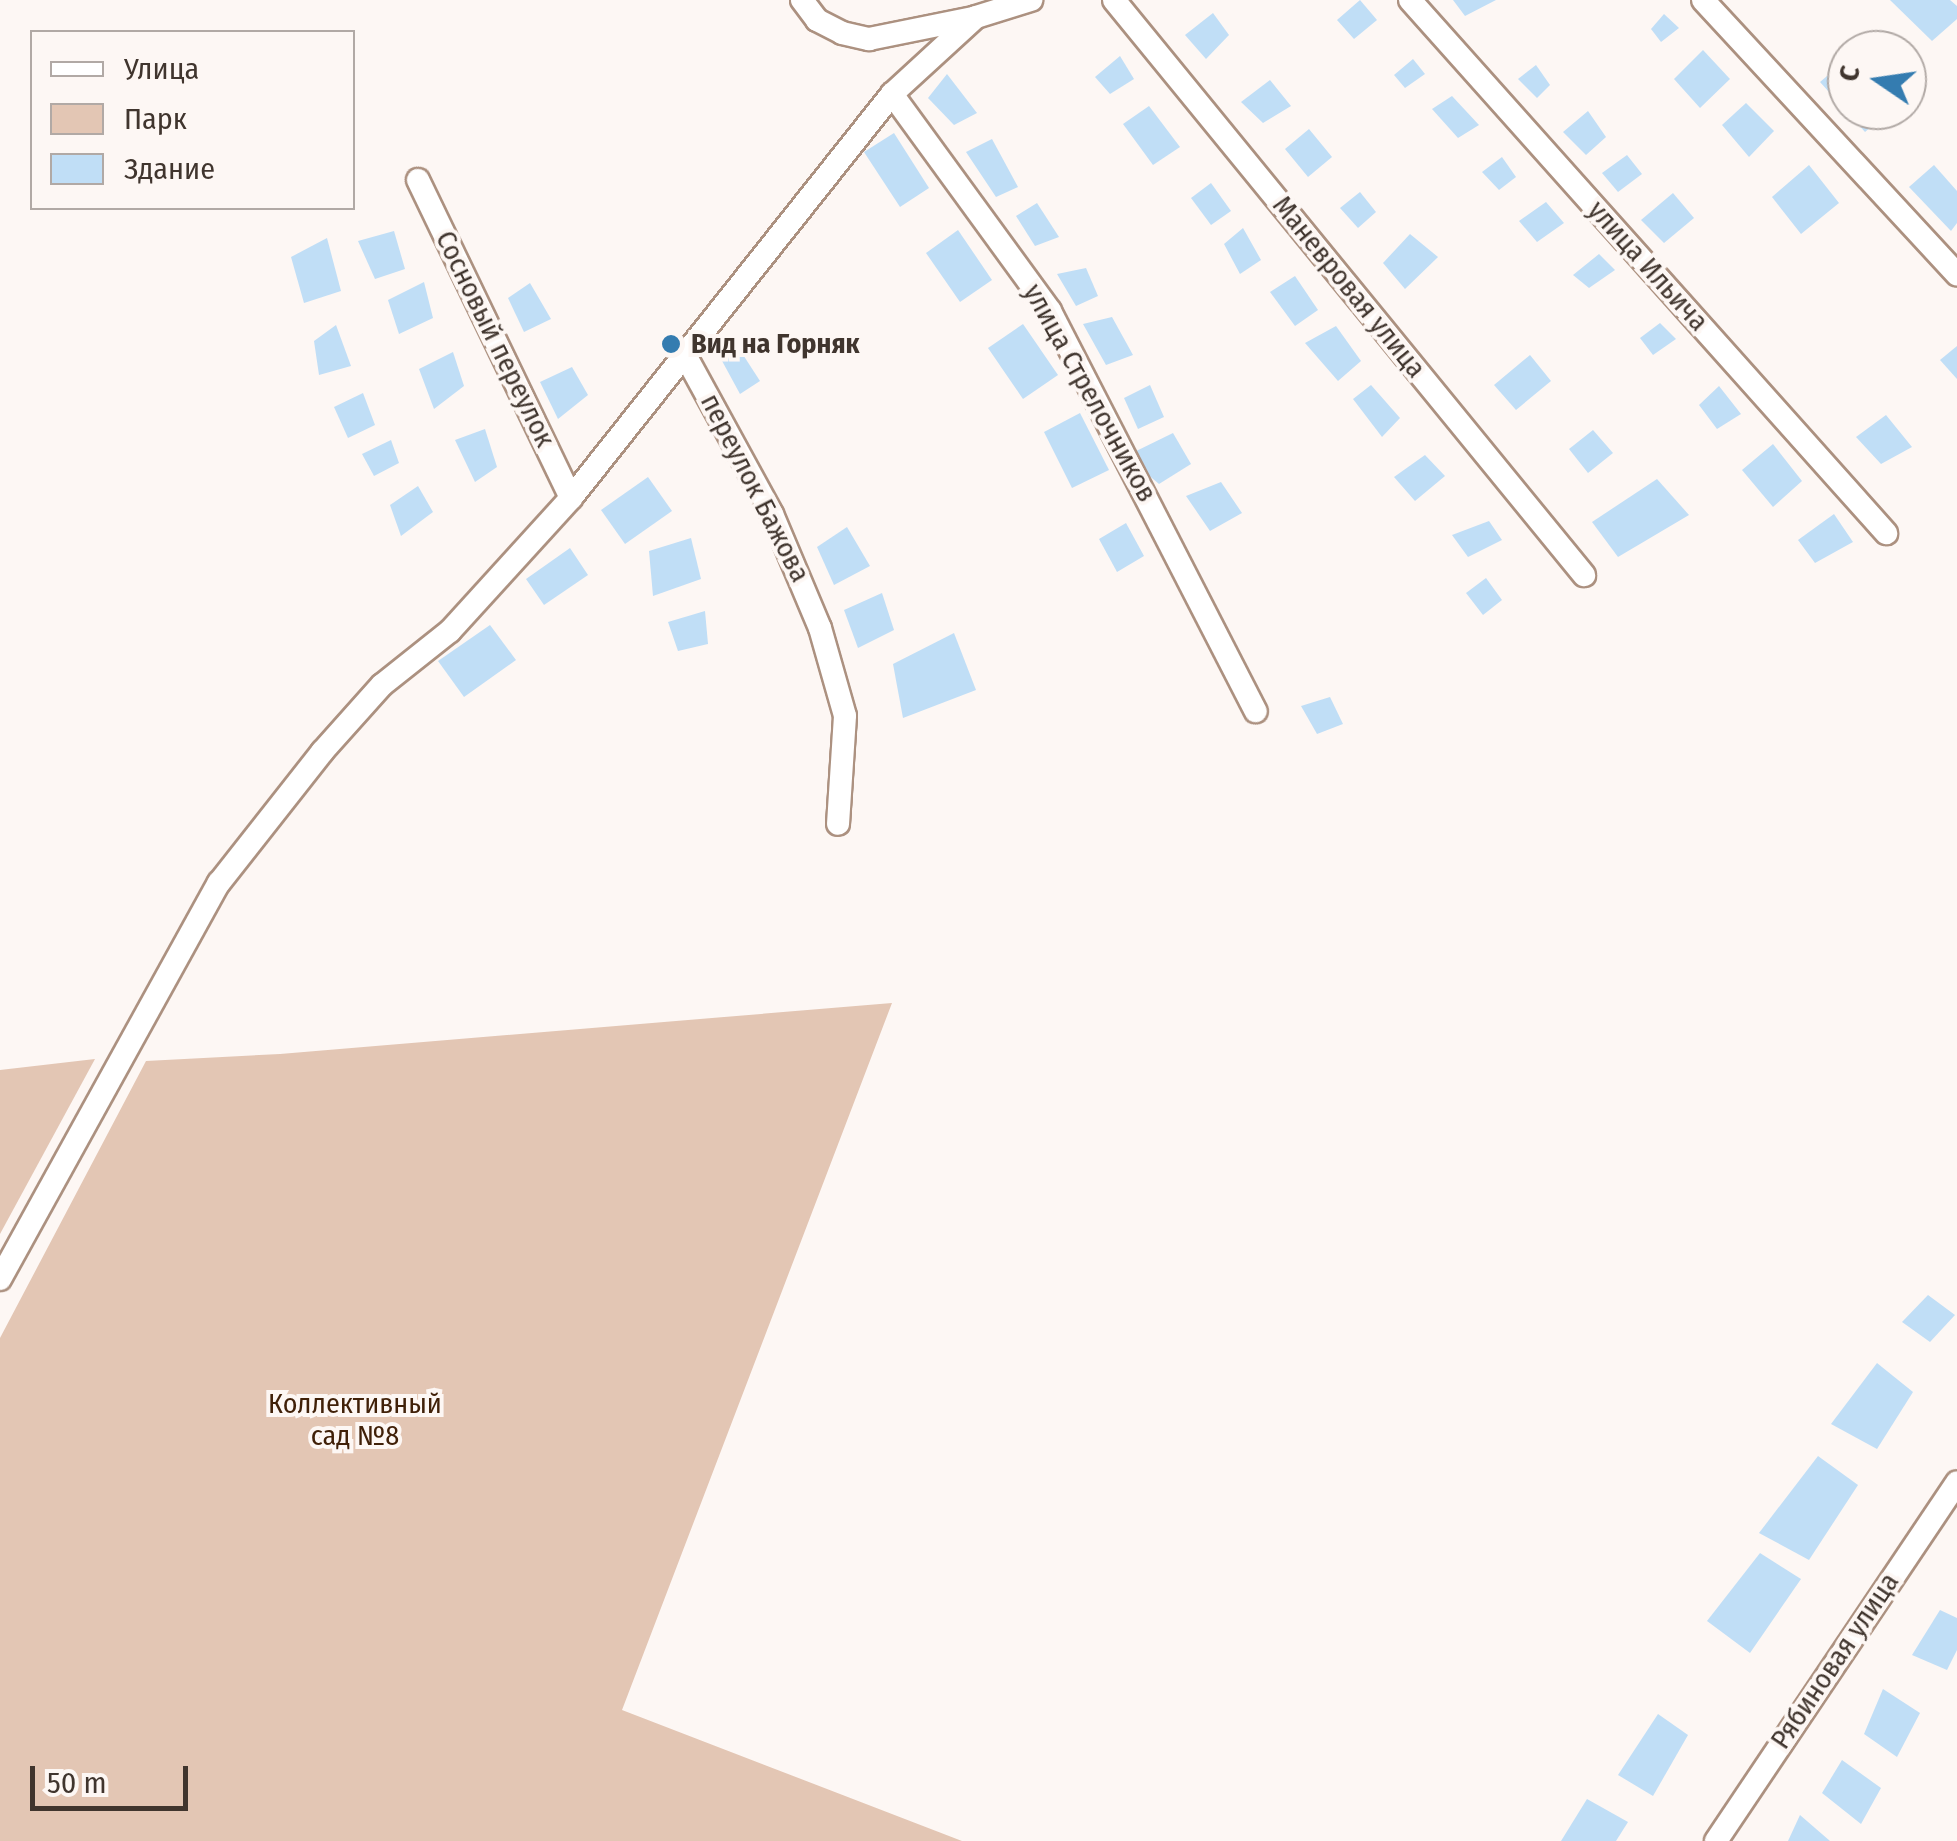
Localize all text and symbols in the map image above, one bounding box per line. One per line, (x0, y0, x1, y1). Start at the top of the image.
legend (30, 30, 355, 210)
north arrow (1827, 30, 1927, 130)
text: Улица (124, 51, 199, 87)
text: С (1832, 63, 1867, 84)
text: Парк (124, 101, 187, 137)
text: Здание (124, 151, 215, 187)
street label: Маневровая улица (1265, 189, 1433, 385)
street label: улица Ильича (1581, 194, 1715, 338)
street label: Сосновый переулок (428, 226, 562, 452)
street label: улица Стрелочников (1016, 278, 1164, 508)
place label: Вид на Горняк (691, 327, 860, 361)
marker: Вид на Горняк (660, 333, 682, 355)
street label: переулок Бажова (693, 388, 817, 588)
park label: Коллективный сад №8 (268, 1387, 442, 1453)
street label: Рябиновая улица (1764, 1567, 1906, 1755)
scale bar (35, 1746, 192, 1808)
text: 50 m (47, 1765, 107, 1801)

